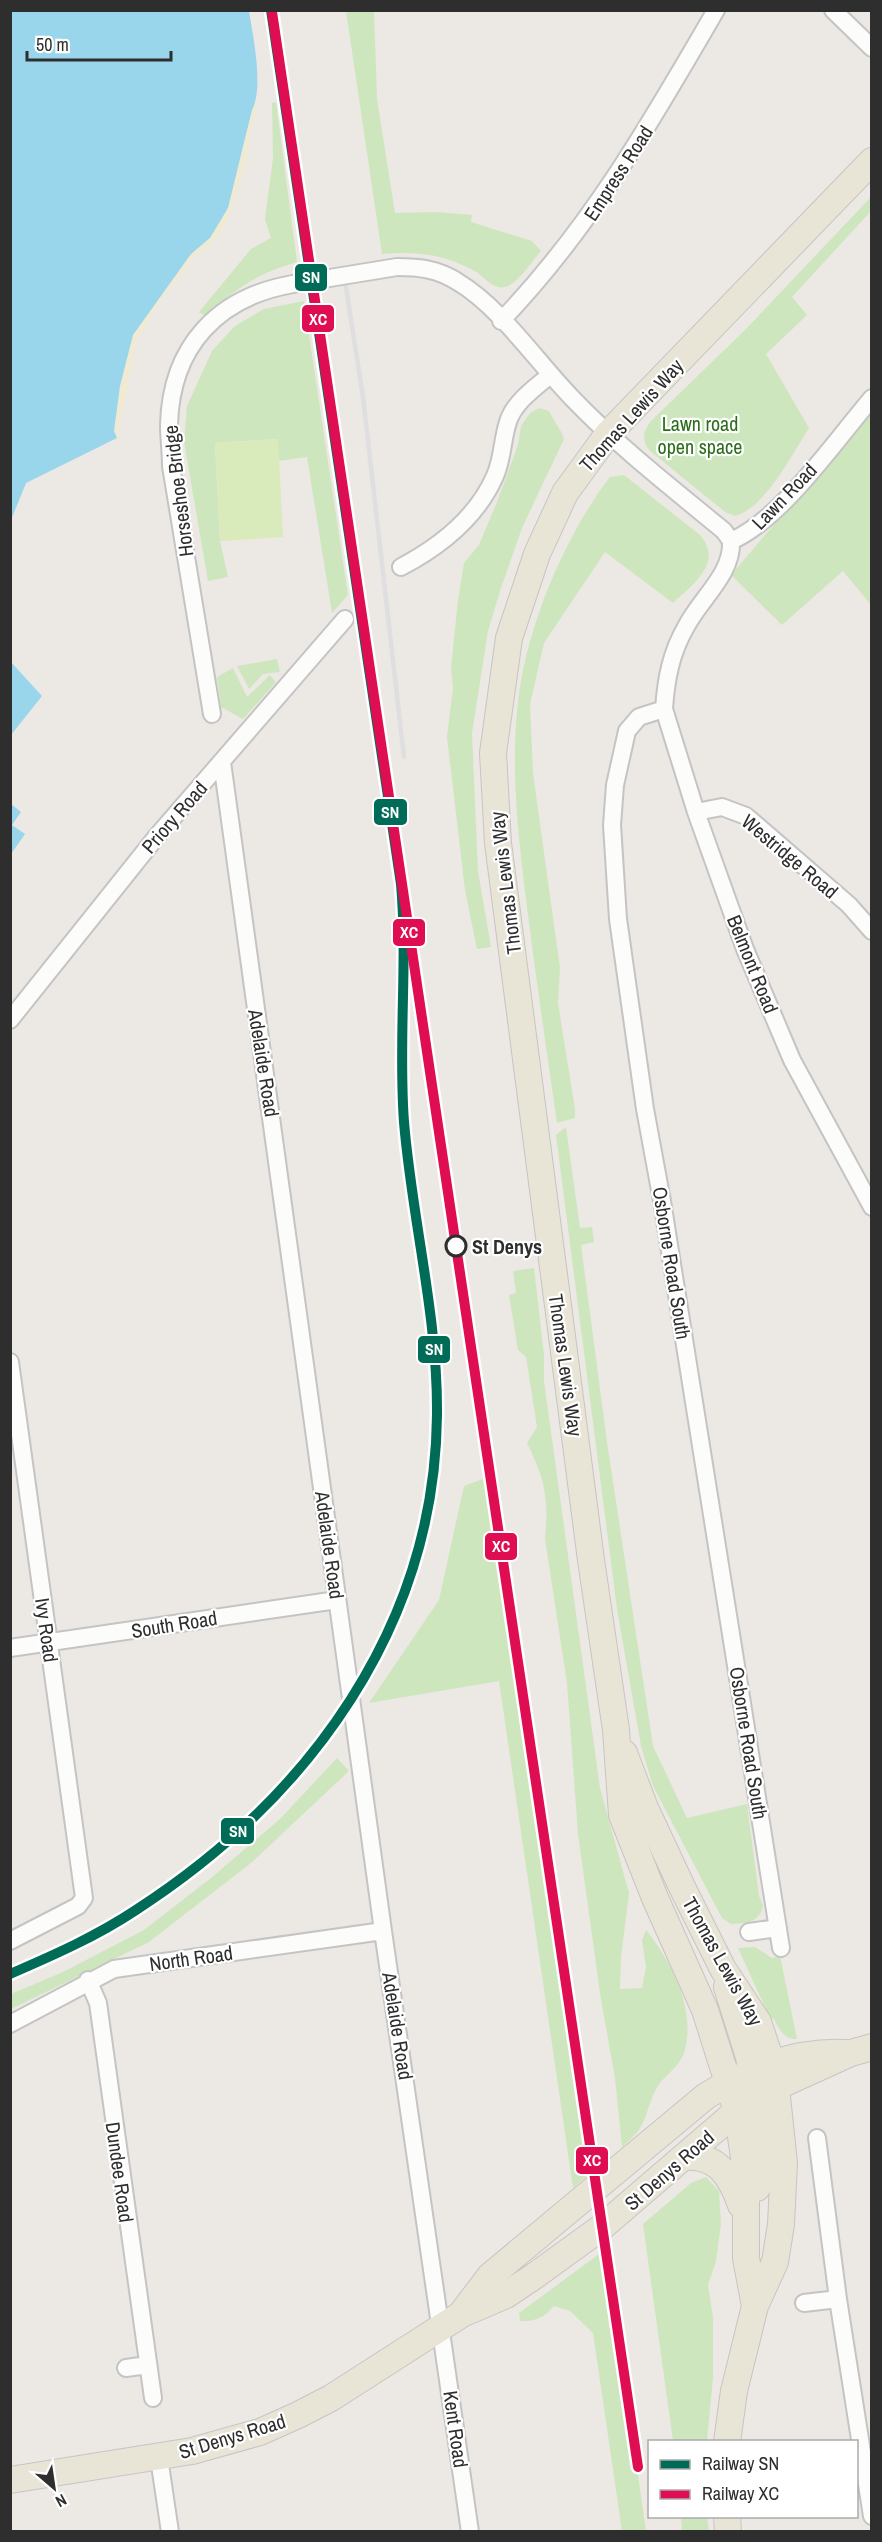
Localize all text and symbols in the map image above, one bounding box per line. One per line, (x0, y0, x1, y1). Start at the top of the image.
scale bar (27, 24, 171, 62)
text: 50 m (36, 32, 69, 57)
street label: Empress Road (577, 120, 659, 226)
line badge: SN (294, 263, 328, 292)
text: SN (302, 266, 320, 288)
line badge: XC (301, 304, 335, 333)
text: XC (309, 308, 327, 330)
street label: Thomas Lewis Way (573, 352, 690, 477)
park label: Lawn road open space (658, 410, 742, 460)
street label: Horseshoe Bridge (157, 424, 199, 558)
street label: Lawn Road (745, 457, 823, 535)
street label: Priory Road (135, 775, 213, 859)
line badge: SN (373, 798, 408, 826)
text: SN (381, 801, 399, 823)
street label: Westridge Road (736, 808, 844, 904)
street label: Thomas Lewis Way (483, 809, 527, 956)
street label: Belmont Road (721, 911, 785, 1017)
line badge: XC (392, 918, 426, 947)
text: XC (400, 921, 418, 943)
street label: Adelaide Road (242, 1006, 286, 1119)
street label: Osborne Road South (647, 1185, 697, 1341)
place label: St Denys (472, 1233, 542, 1260)
marker: St Denys (445, 1235, 467, 1257)
street label: Thomas Lewis Way (543, 1292, 589, 1439)
line badge: SN (417, 1335, 451, 1364)
text: SN (425, 1338, 443, 1360)
street label: Adelaide Road (309, 1488, 351, 1601)
line badge: XC (484, 1532, 518, 1561)
text: XC (492, 1535, 510, 1557)
street label: Ivy Road (29, 1596, 65, 1664)
street label: South Road (129, 1604, 219, 1644)
street label: Osborne Road South (724, 1665, 774, 1821)
line badge: SN (220, 1817, 255, 1845)
text: SN (229, 1820, 247, 1842)
street label: Thomas Lewis Way (676, 1892, 770, 2031)
street label: North Road (148, 1939, 234, 1977)
street label: Adelaide Road (376, 1969, 420, 2082)
street label: Dundee Road (100, 2120, 140, 2224)
street label: St Denys Road (619, 2124, 719, 2216)
line badge: XC (575, 2146, 609, 2175)
text: XC (583, 2149, 601, 2171)
street label: Kent Road (437, 2389, 475, 2469)
street label: St Denys Road (175, 2407, 289, 2465)
legend (648, 2440, 858, 2518)
text: Railway SN (702, 2451, 779, 2476)
north arrow (24, 2458, 84, 2518)
text: Railway XC (702, 2481, 779, 2506)
text: N (52, 2489, 71, 2513)

